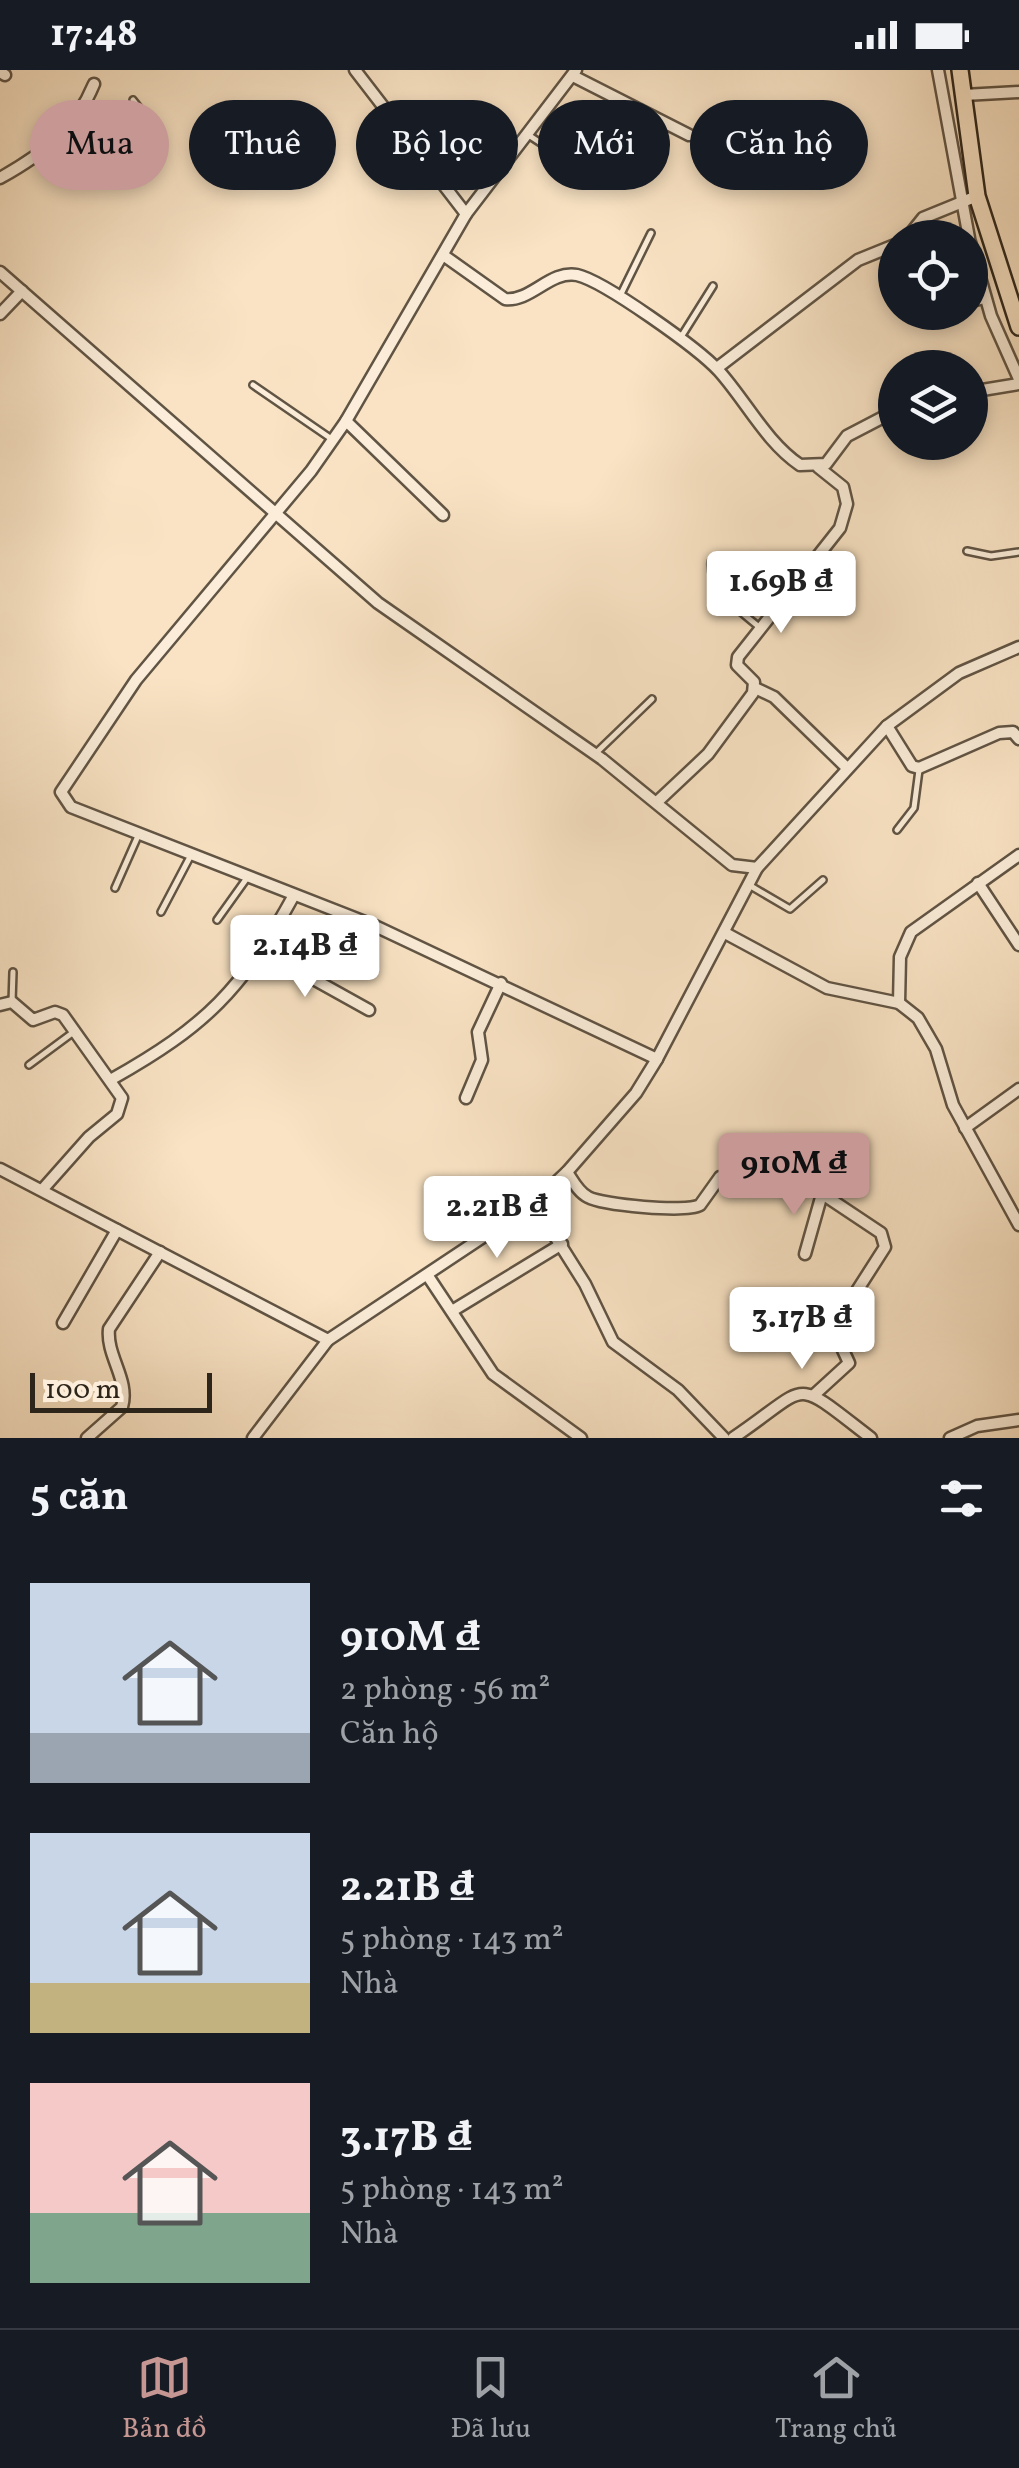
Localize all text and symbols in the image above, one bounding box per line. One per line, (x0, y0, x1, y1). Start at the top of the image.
text: 17:48 (50, 9, 138, 62)
chip: Mua (30, 100, 169, 190)
chip: Thuê (189, 100, 336, 190)
chip: Bộ lọc (356, 100, 518, 190)
chip: Mới (538, 100, 670, 190)
chip: Căn hộ (690, 100, 868, 190)
map controls (878, 220, 988, 460)
button: locate (878, 220, 988, 330)
button: layers (878, 350, 988, 460)
pin: 1.69B ₫ (689, 551, 873, 636)
text: 1.69B ₫ (729, 561, 833, 605)
pin: 2.14B ₫ (213, 915, 397, 1000)
text: 2.14B ₫ (252, 925, 358, 969)
pin: 910M ₫ (713, 1133, 875, 1218)
text: 910M ₫ (740, 1143, 848, 1187)
pin: 2.21B ₫ (405, 1176, 589, 1261)
text: 2.21B ₫ (446, 1186, 548, 1230)
pin: 3.17B ₫ (710, 1287, 894, 1372)
text: 3.17B ₫ (752, 1297, 852, 1341)
scale bar (30, 1368, 212, 1412)
text: 100 m (45, 1371, 120, 1410)
text: 5 căn (30, 1469, 129, 1528)
icon: filters (934, 1471, 989, 1526)
text: 910M ₫ (340, 1610, 481, 1669)
icon: home (110, 1623, 230, 1743)
text: 2 phòng · 56 m² (340, 1669, 550, 1713)
text: Căn hộ (340, 1713, 438, 1757)
text: 2.21B ₫ (340, 1860, 475, 1919)
icon: home (110, 1873, 230, 1993)
text: 5 phòng · 143 m² (340, 1919, 564, 1963)
text: Nhà (340, 1963, 399, 2007)
text: 3.17B ₫ (340, 2110, 472, 2169)
icon: home (110, 2123, 230, 2243)
text: 5 phòng · 143 m² (340, 2169, 564, 2213)
text: Nhà (340, 2213, 399, 2257)
tab: Bản đồ (122, 2350, 206, 2449)
tab: Đã lưu (451, 2350, 531, 2449)
tab: Trang chủ (775, 2350, 897, 2449)

